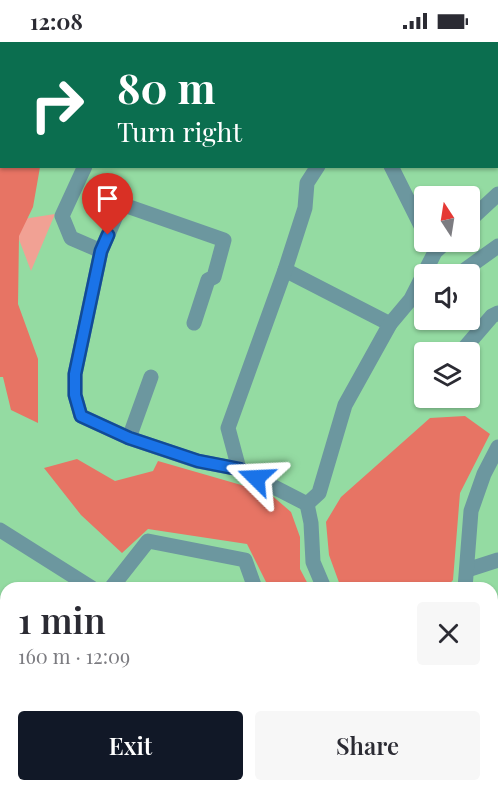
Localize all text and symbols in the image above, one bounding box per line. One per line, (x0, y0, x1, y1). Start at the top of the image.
text: 12:08 (30, 6, 83, 36)
text: 80 m (117, 59, 215, 115)
icon: right (18, 66, 96, 144)
text: Turn right (117, 113, 242, 149)
pin (82, 173, 133, 235)
icon: arrive (91, 182, 124, 215)
north arrow (414, 186, 480, 252)
map controls (414, 186, 480, 408)
button: sound (414, 264, 480, 330)
button: layers (414, 342, 480, 408)
position arrow (224, 446, 288, 510)
text: 1 min (18, 595, 106, 643)
button: close (417, 602, 480, 665)
text: 160 m · 12:09 (18, 642, 130, 669)
button: Exit (18, 711, 243, 780)
button: Share (255, 711, 480, 780)

